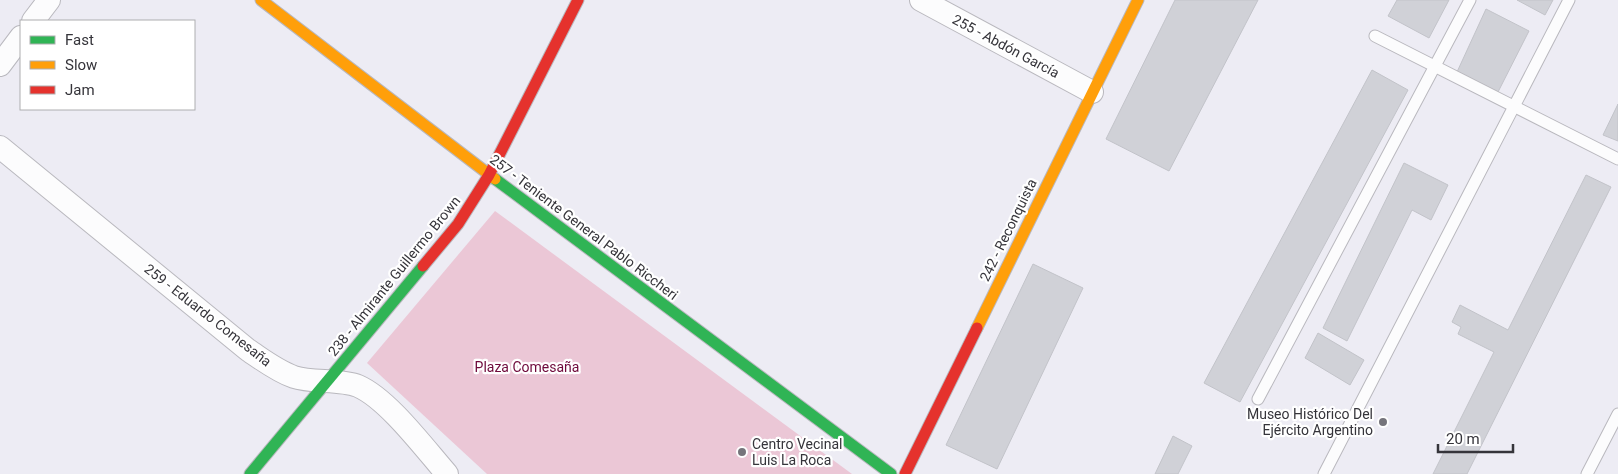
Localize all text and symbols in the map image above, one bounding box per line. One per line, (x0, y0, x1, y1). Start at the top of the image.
street label: 255 - Abdón García (950, 11, 1062, 81)
legend (20, 20, 195, 110)
text: Fast (65, 31, 94, 49)
text: Slow (65, 56, 97, 74)
text: Jam (65, 81, 95, 99)
street label: 257 - Teniente General Pablo Riccheri (487, 151, 681, 303)
street label: 242 - Reconquista (976, 176, 1040, 284)
street label: 238 - Almirante Guillermo Brown (325, 193, 463, 359)
street label: 259 - Eduardo Comesaña (141, 261, 275, 369)
park label: Plaza Comesaña (475, 359, 579, 375)
place label: Museo Histórico Del Ejército Argentino (1247, 406, 1373, 438)
marker: Museo Histórico Del Ejército Argentino (1377, 416, 1389, 428)
scale bar (1438, 422, 1513, 454)
text: 20 m (1446, 430, 1480, 448)
place label: Centro Vecinal Luis La Roca (752, 436, 842, 468)
marker: Centro Vecinal Luis La Roca (736, 446, 748, 458)

